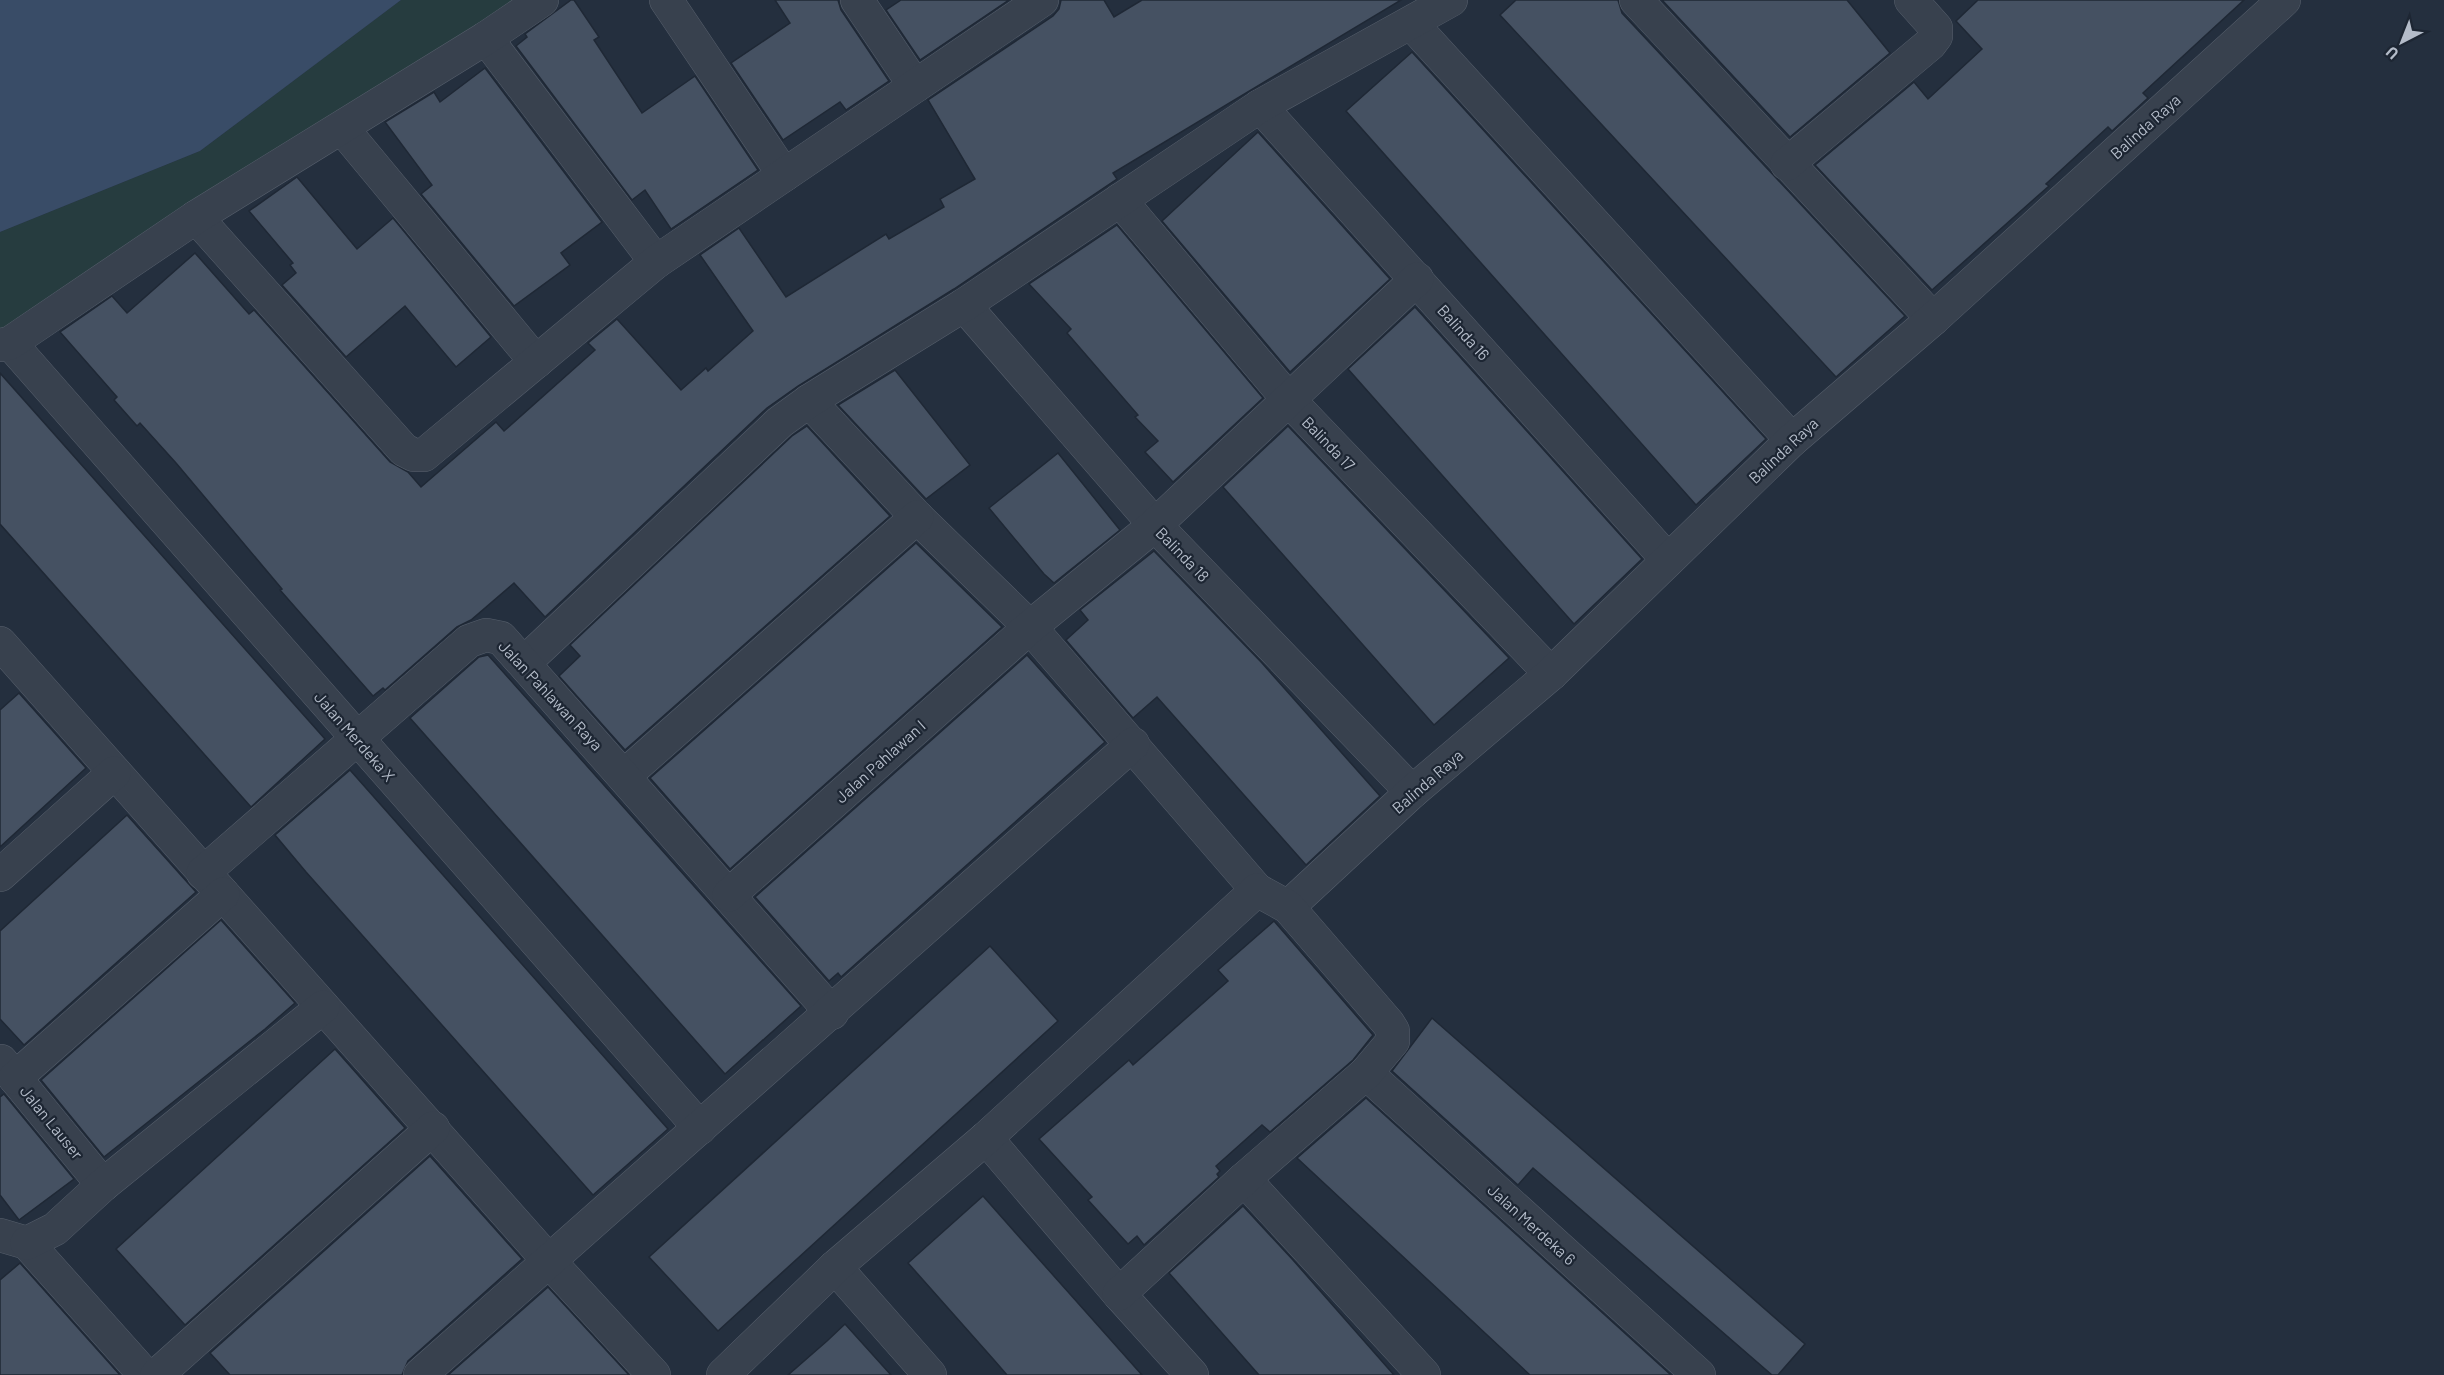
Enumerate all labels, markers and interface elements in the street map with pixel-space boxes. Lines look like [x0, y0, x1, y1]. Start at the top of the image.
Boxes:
north arrow [2372, 12, 2432, 72]
text: U [2382, 43, 2402, 64]
street label: Balinda Raya [2106, 90, 2184, 162]
street label: Balinda 16 [1434, 300, 1494, 364]
street label: Balinda 17 [1299, 412, 1360, 474]
street label: Balinda Raya [1744, 413, 1822, 487]
street label: Balinda 18 [1152, 523, 1214, 585]
street label: Jalan Pahlawan Raya [495, 636, 607, 754]
street label: Jalan Merdeka X [311, 687, 399, 785]
street label: Jalan Pahlawan I [831, 716, 929, 806]
street label: Balinda Raya [1388, 745, 1466, 817]
street label: Jalan Lauser [17, 1081, 87, 1163]
street label: Jalan Merdeka 6 [1484, 1180, 1580, 1268]

